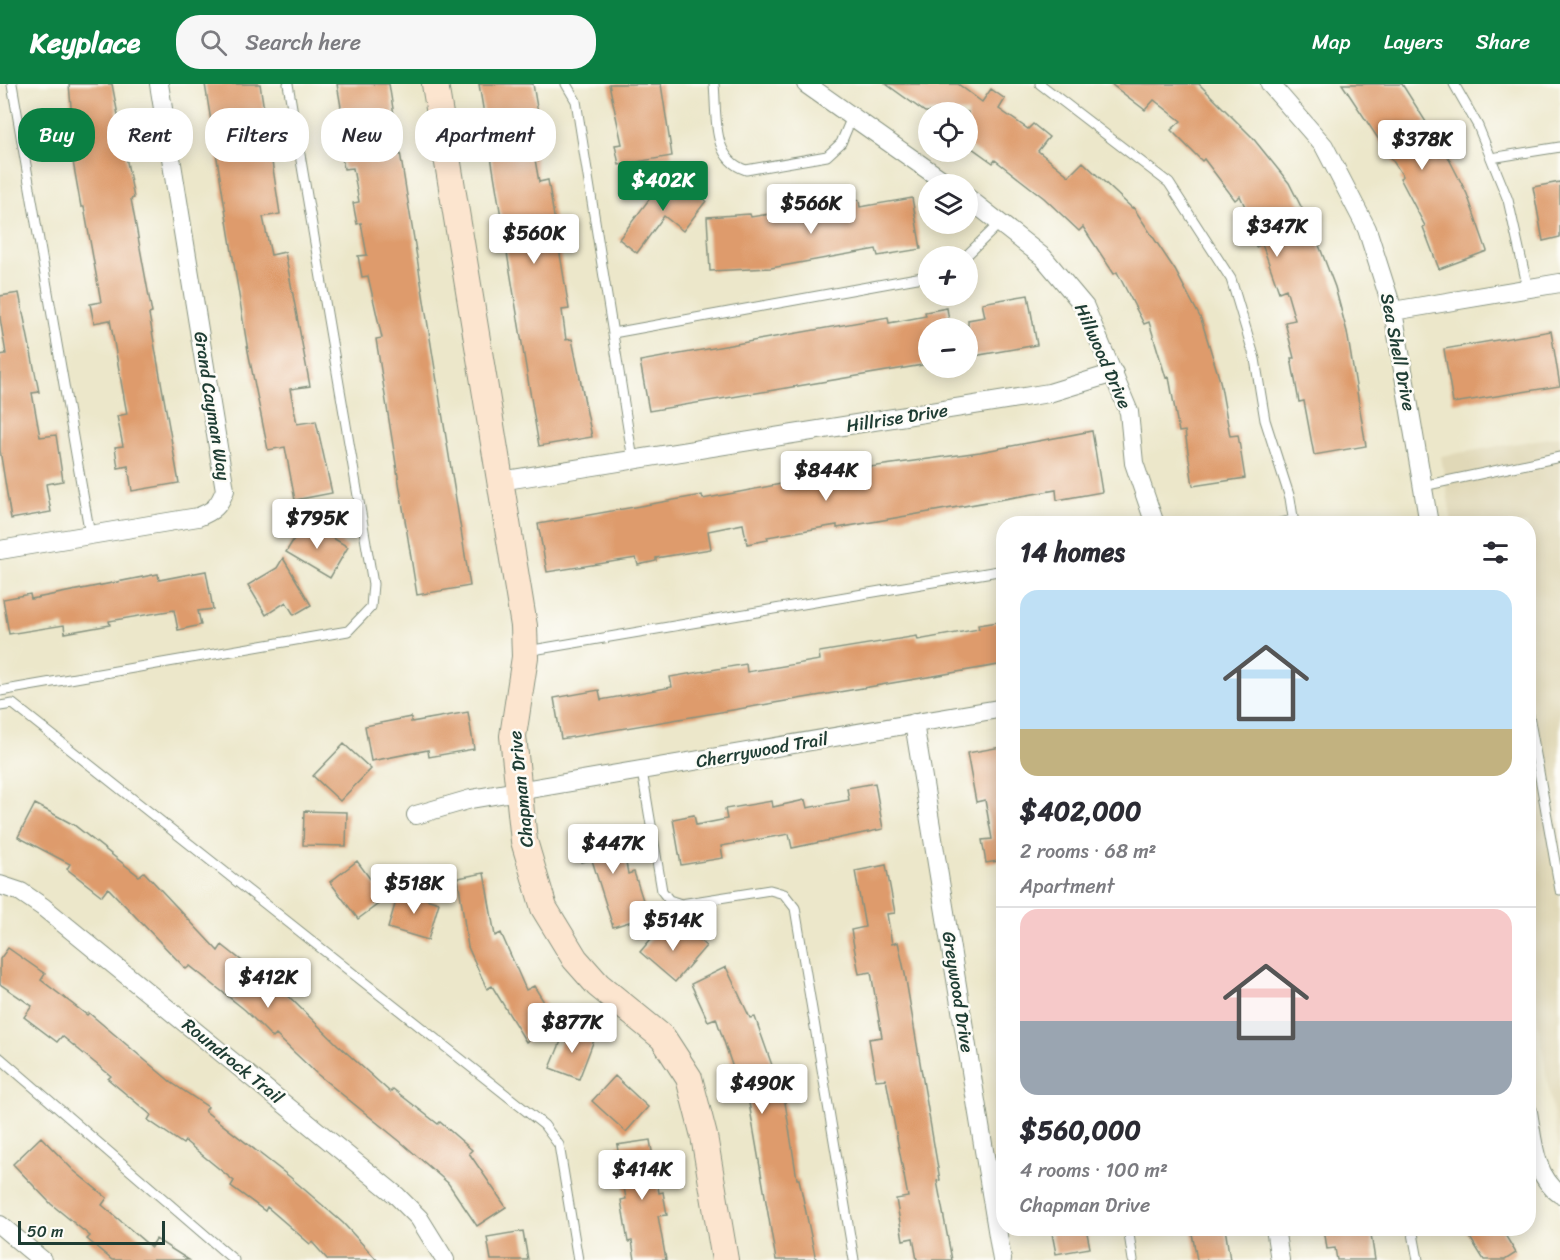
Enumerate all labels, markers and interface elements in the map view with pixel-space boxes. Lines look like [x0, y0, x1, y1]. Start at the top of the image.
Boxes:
search box [176, 15, 596, 69]
text: Keyplace [30, 18, 140, 67]
text: Search here [245, 23, 361, 62]
text: Map [1312, 23, 1351, 61]
text: Layers [1384, 23, 1443, 61]
text: Share [1476, 23, 1530, 61]
icon: search [197, 26, 230, 59]
map controls [918, 102, 978, 378]
button: locate [918, 102, 978, 162]
chip: Buy [18, 108, 95, 162]
chip: Rent [107, 108, 193, 162]
chip: Filters [205, 108, 309, 162]
chip: New [321, 108, 403, 162]
chip: Apartment [415, 108, 556, 162]
pin: $378K [1380, 120, 1464, 171]
text: $378K [1392, 122, 1452, 157]
pin: $402K [621, 161, 705, 212]
text: $402K [632, 163, 694, 198]
button: layers [918, 174, 978, 234]
pin: $566K [769, 184, 853, 235]
text: $566K [781, 186, 841, 221]
pin: $347K [1235, 207, 1319, 258]
text: $347K [1247, 209, 1307, 244]
pin: $560K [492, 214, 576, 265]
text: $560K [503, 216, 565, 251]
button: + [918, 246, 978, 306]
street label: Sea Shell Drive [1371, 290, 1425, 414]
street label: Hillwood Drive [1065, 298, 1141, 414]
button: − [918, 318, 978, 378]
street label: Grand Cayman Way [184, 329, 240, 484]
street label: Hillrise Drive [844, 394, 950, 442]
pin: $844K [784, 451, 868, 502]
text: $844K [795, 453, 857, 488]
pin: $795K [275, 499, 359, 550]
text: $795K [286, 501, 348, 536]
text: 14 homes [1020, 529, 1125, 575]
icon: filters [1479, 536, 1512, 569]
icon: home [1212, 629, 1320, 737]
street label: Cherrywood Trail [693, 722, 831, 777]
street label: Chapman Drive [499, 729, 543, 849]
text: $402,000 [1020, 788, 1141, 834]
pin: $447K [571, 824, 655, 875]
text: $447K [582, 826, 644, 861]
text: 2 rooms · 68 m² [1020, 834, 1156, 869]
pin: $518K [372, 864, 456, 915]
text: $518K [385, 866, 443, 901]
text: Apartment [1020, 869, 1114, 904]
pin: $514K [631, 901, 715, 952]
text: $514K [644, 903, 702, 938]
street label: Greywood Drive [933, 929, 983, 1055]
icon: home [1212, 948, 1320, 1056]
pin: $412K [226, 958, 310, 1009]
text: $412K [239, 960, 297, 995]
pin: $877K [530, 1003, 614, 1054]
text: $877K [542, 1005, 602, 1040]
street label: Roundrock Trail [175, 1010, 292, 1113]
pin: $490K [720, 1064, 804, 1115]
text: $490K [730, 1066, 794, 1101]
text: $560,000 [1020, 1107, 1141, 1153]
pin: $414K [600, 1150, 684, 1201]
text: $414K [612, 1152, 672, 1187]
text: 4 rooms · 100 m² [1020, 1153, 1168, 1188]
text: Chapman Drive [1020, 1188, 1150, 1223]
text: 50 m [27, 1217, 63, 1246]
scale bar [18, 1218, 165, 1246]

